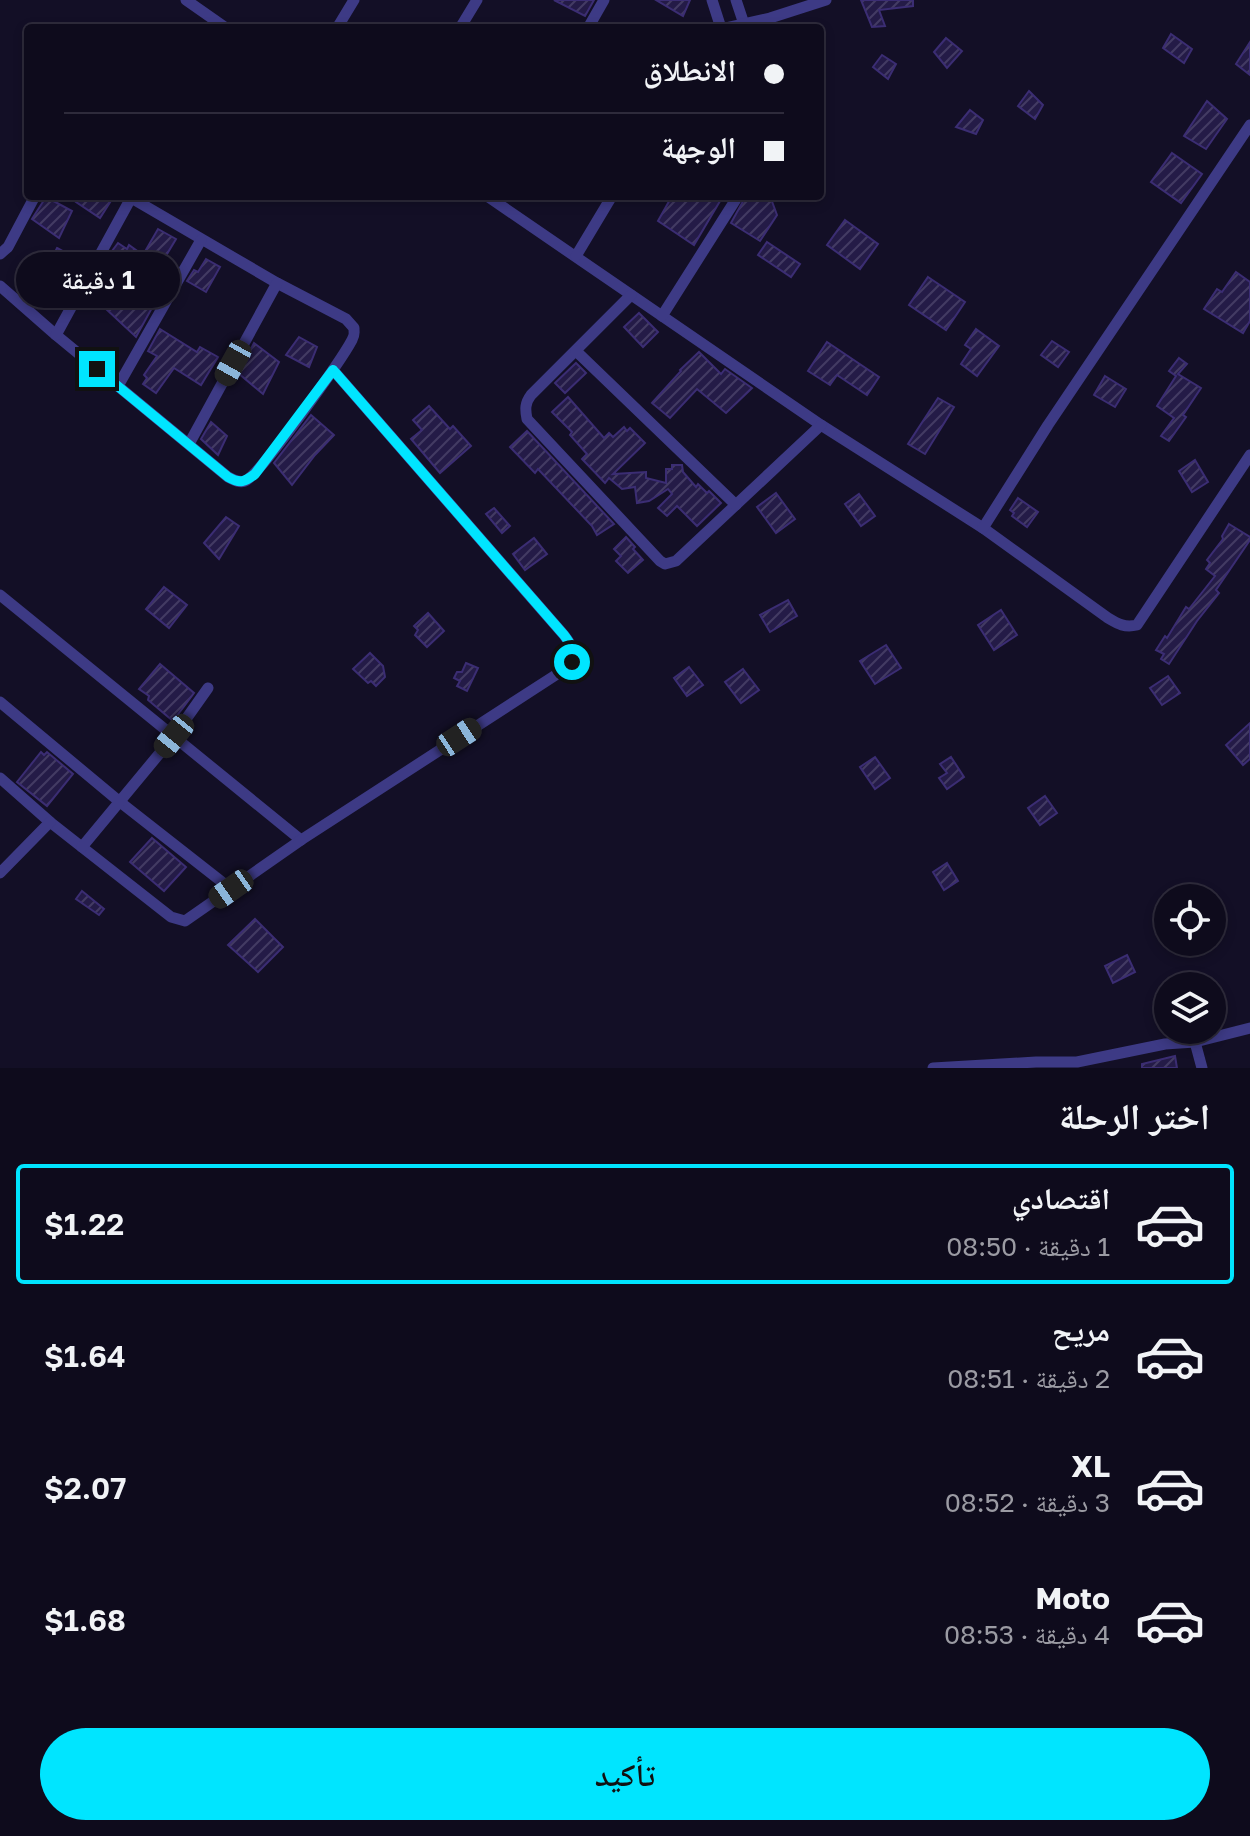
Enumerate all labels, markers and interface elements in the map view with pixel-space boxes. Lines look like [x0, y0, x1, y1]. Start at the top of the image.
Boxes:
text: الانطلاق [643, 52, 736, 88]
text: الوجهة [661, 129, 736, 165]
callout: 1 دقيقة [15, 253, 179, 309]
text: 1 دقيقة [61, 264, 135, 295]
car [211, 336, 255, 390]
route end [79, 351, 115, 387]
route start [554, 644, 590, 680]
car [150, 710, 198, 762]
car [432, 714, 486, 760]
car [204, 865, 258, 913]
map controls [1154, 884, 1226, 1044]
button: locate [1154, 884, 1226, 956]
button: layers [1154, 972, 1226, 1044]
text: اختر الرحلة [1059, 1094, 1210, 1137]
text: اقتصادي [1012, 1180, 1110, 1216]
icon: car [1134, 1188, 1206, 1260]
text: $1.22 [44, 1206, 124, 1242]
text: 1 دقيقة · 08:50 [946, 1231, 1110, 1262]
text: مريح [1052, 1312, 1110, 1348]
icon: car [1134, 1320, 1206, 1392]
text: $1.64 [44, 1338, 126, 1374]
text: 2 دقيقة · 08:51 [947, 1363, 1110, 1394]
text: XL [1071, 1448, 1110, 1484]
icon: car [1134, 1452, 1206, 1524]
text: $2.07 [44, 1470, 126, 1506]
text: 3 دقيقة · 08:52 [945, 1487, 1110, 1518]
text: Moto [1035, 1580, 1110, 1616]
icon: car [1134, 1584, 1206, 1656]
text: $1.68 [44, 1602, 126, 1638]
text: 4 دقيقة · 08:53 [944, 1619, 1110, 1650]
button: تأكيد [40, 1728, 1210, 1820]

